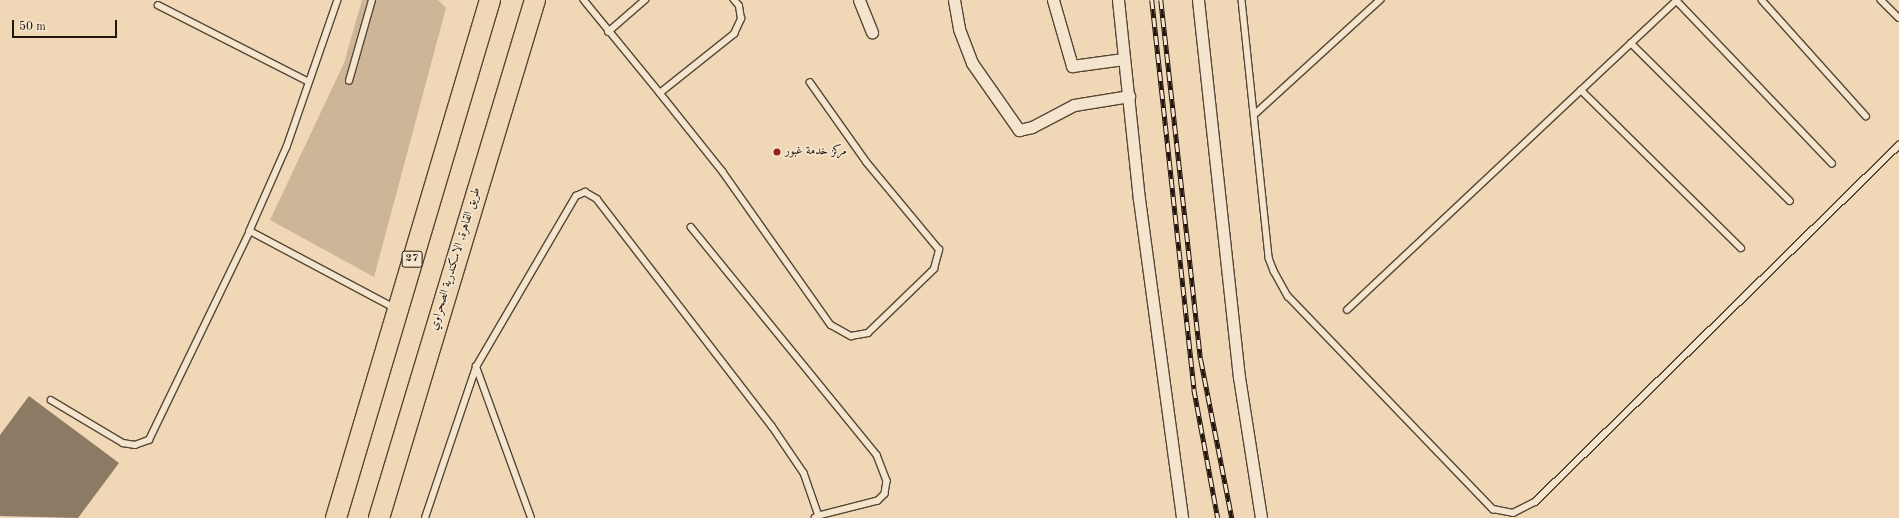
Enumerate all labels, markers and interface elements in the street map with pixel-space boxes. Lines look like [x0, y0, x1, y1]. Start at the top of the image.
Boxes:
scale bar [14, 12, 119, 38]
text: 50 m [19, 21, 46, 33]
place label: مركز خدمة غبور [785, 145, 847, 159]
marker: مركز خدمة غبور [772, 147, 782, 157]
street label: طريق القاهرة, الاسكندرية الصحراوي [427, 186, 485, 332]
road number: 27 [401, 250, 423, 268]

